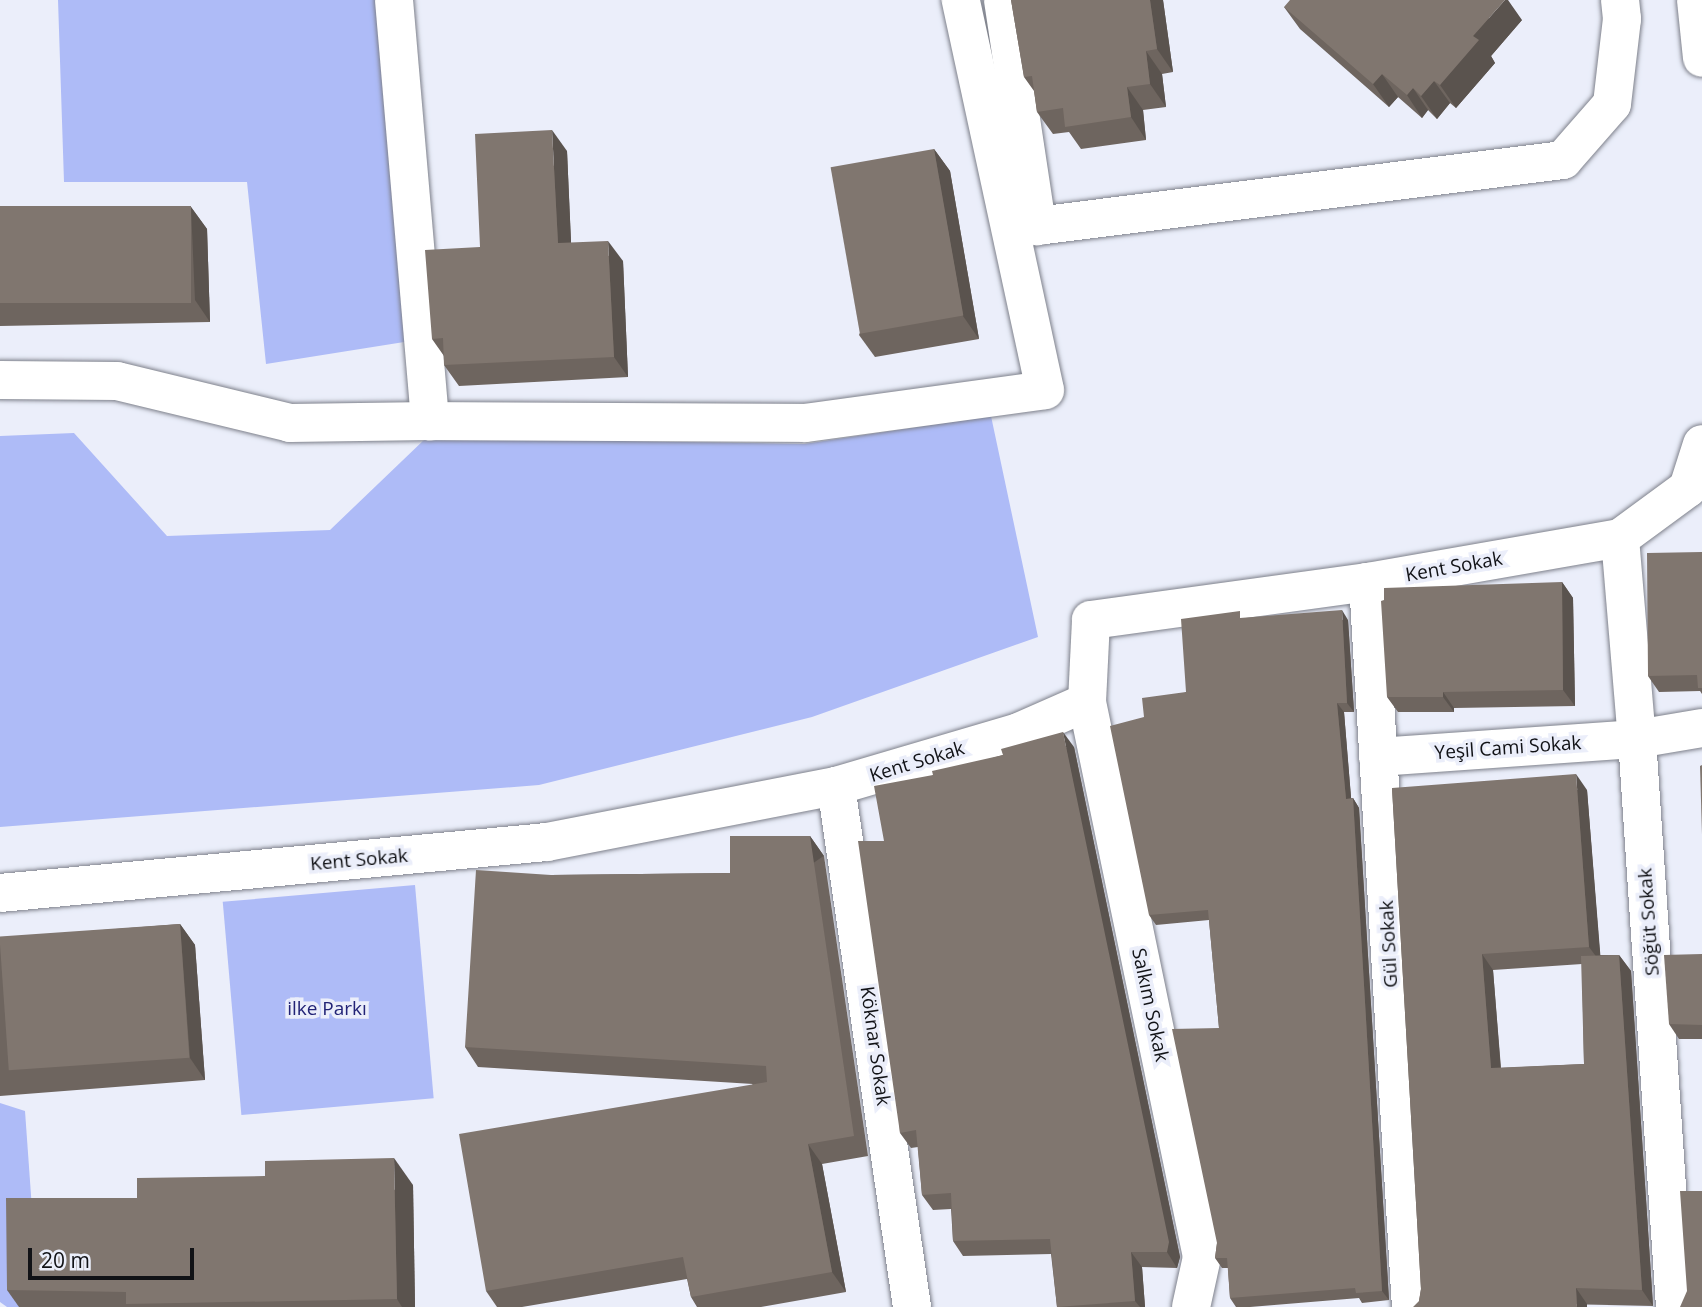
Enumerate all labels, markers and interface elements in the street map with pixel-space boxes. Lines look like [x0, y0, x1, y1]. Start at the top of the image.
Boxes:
street label: Kent Sokak [1404, 547, 1504, 587]
street label: Yeşil Cami Sokak [1434, 731, 1582, 765]
street label: Kent Sokak [867, 737, 967, 787]
street label: Kent Sokak [309, 844, 409, 876]
street label: Söğüt Sokak [1634, 867, 1664, 977]
street label: Gül Sokak [1375, 900, 1403, 988]
street label: Salkım Sokak [1127, 946, 1173, 1064]
street label: Köknar Sokak [855, 985, 895, 1107]
park label: ilke Parkı [287, 998, 367, 1020]
scale bar [32, 1234, 198, 1278]
text: 20 m [41, 1246, 90, 1274]

